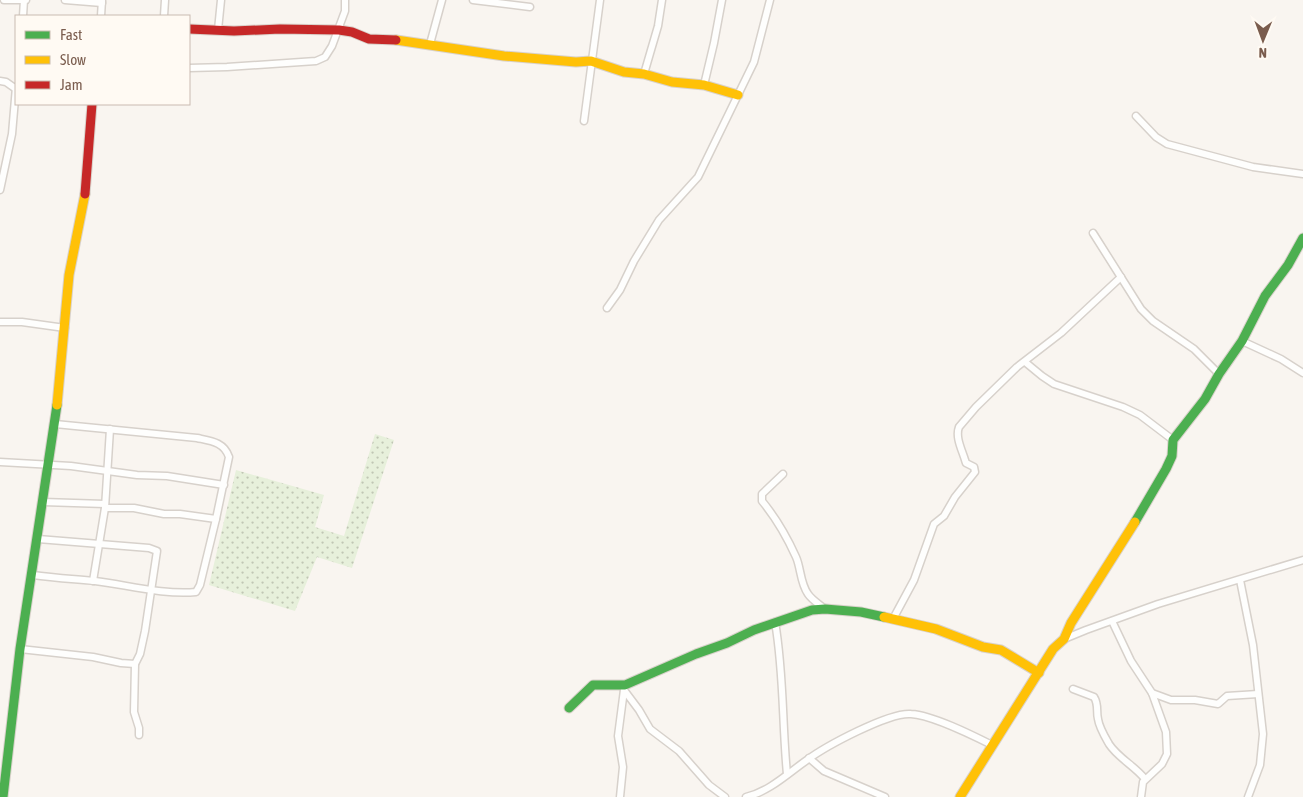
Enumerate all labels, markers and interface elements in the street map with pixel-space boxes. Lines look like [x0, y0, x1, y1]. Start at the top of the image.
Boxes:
legend [15, 15, 190, 105]
north arrow [1238, 15, 1288, 65]
text: Fast [60, 26, 82, 43]
text: N [1259, 45, 1267, 61]
text: Slow [60, 51, 86, 68]
text: Jam [60, 76, 83, 93]

